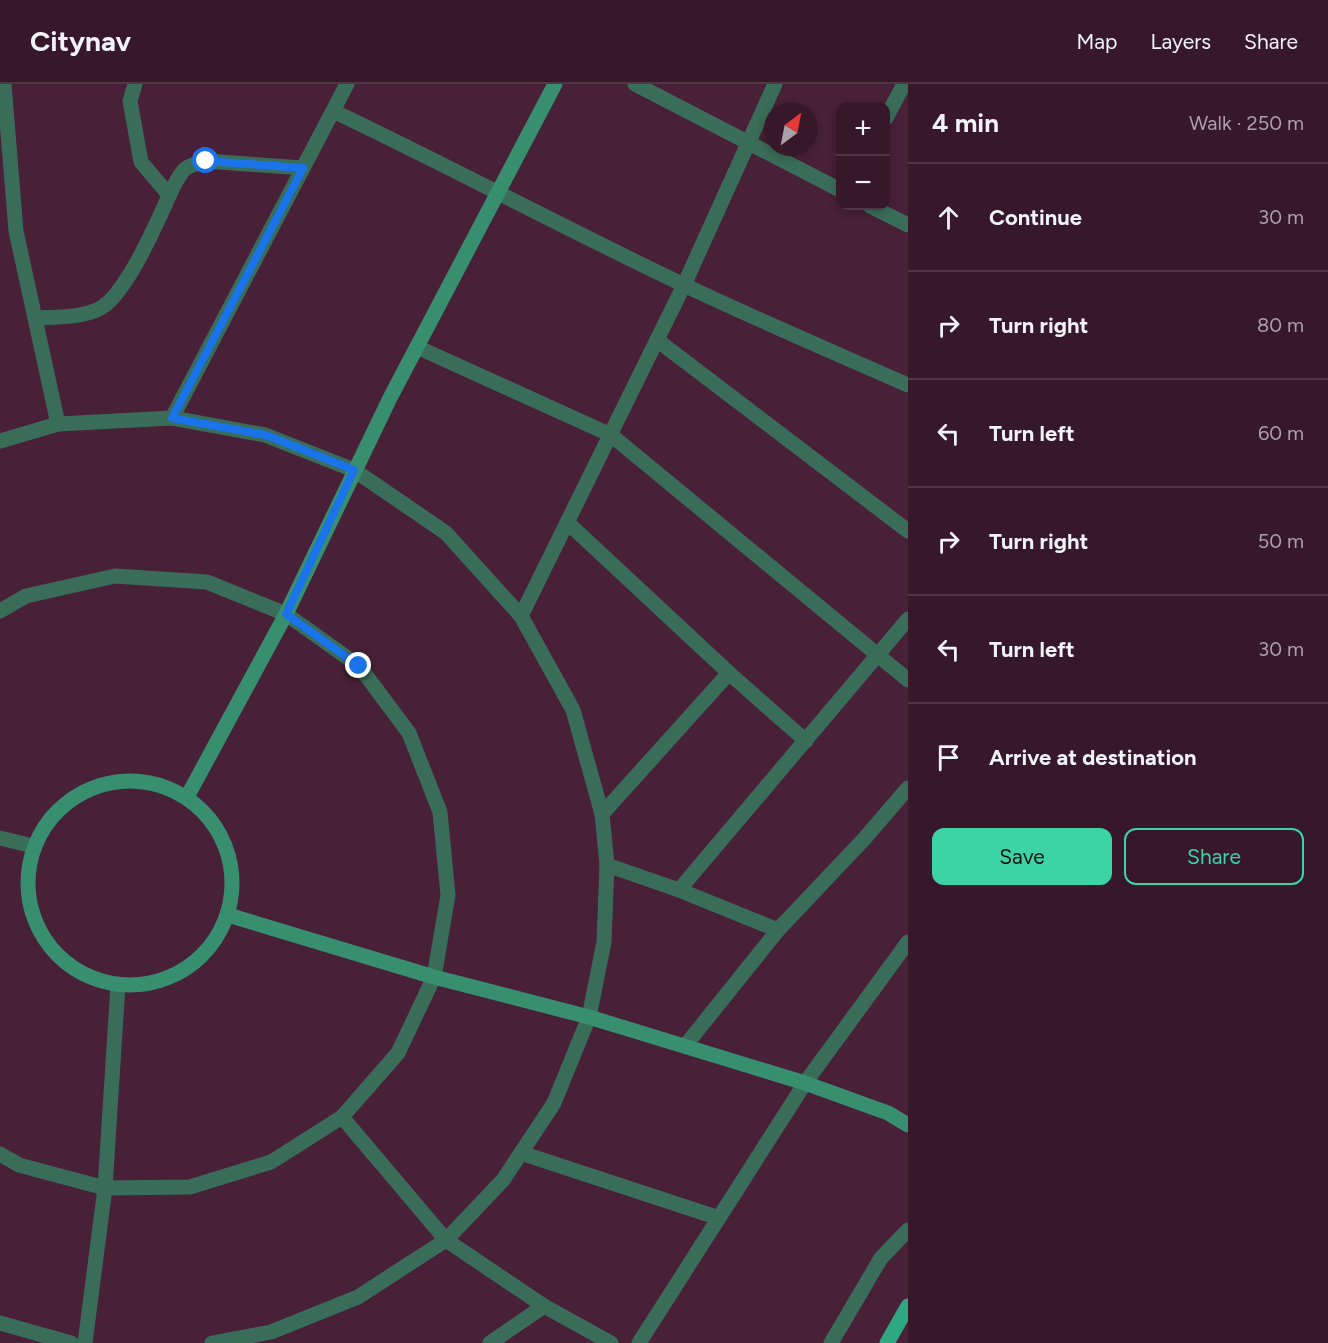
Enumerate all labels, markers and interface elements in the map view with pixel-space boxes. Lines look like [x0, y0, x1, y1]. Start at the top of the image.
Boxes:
text: Citynav [30, 24, 131, 58]
text: Map [1077, 29, 1117, 54]
text: Layers [1150, 29, 1211, 54]
text: Share [1244, 29, 1298, 54]
north arrow [764, 102, 818, 156]
map controls [836, 102, 890, 210]
button: + [836, 102, 890, 156]
text: 4 min [932, 107, 999, 139]
text: Walk · 250 m [1189, 111, 1304, 135]
route start [192, 147, 218, 173]
button: − [836, 156, 890, 210]
icon: ahead [932, 201, 965, 234]
text: Continue [989, 204, 1082, 231]
text: 30 m [1258, 205, 1304, 229]
icon: right [932, 309, 965, 342]
text: Turn right [989, 312, 1088, 339]
text: 80 m [1257, 313, 1304, 337]
icon: left [932, 417, 965, 450]
text: Turn left [989, 420, 1075, 447]
text: 60 m [1258, 421, 1304, 445]
icon: right [932, 525, 965, 558]
text: Turn right [989, 528, 1088, 555]
text: 50 m [1258, 529, 1304, 553]
icon: left [932, 633, 965, 666]
text: Turn left [989, 636, 1075, 663]
text: 30 m [1258, 637, 1304, 661]
route end [345, 652, 371, 678]
icon: arrive [932, 741, 965, 774]
text: Arrive at destination [989, 744, 1197, 771]
button: Save [932, 828, 1112, 885]
button: Share [1124, 828, 1304, 885]

